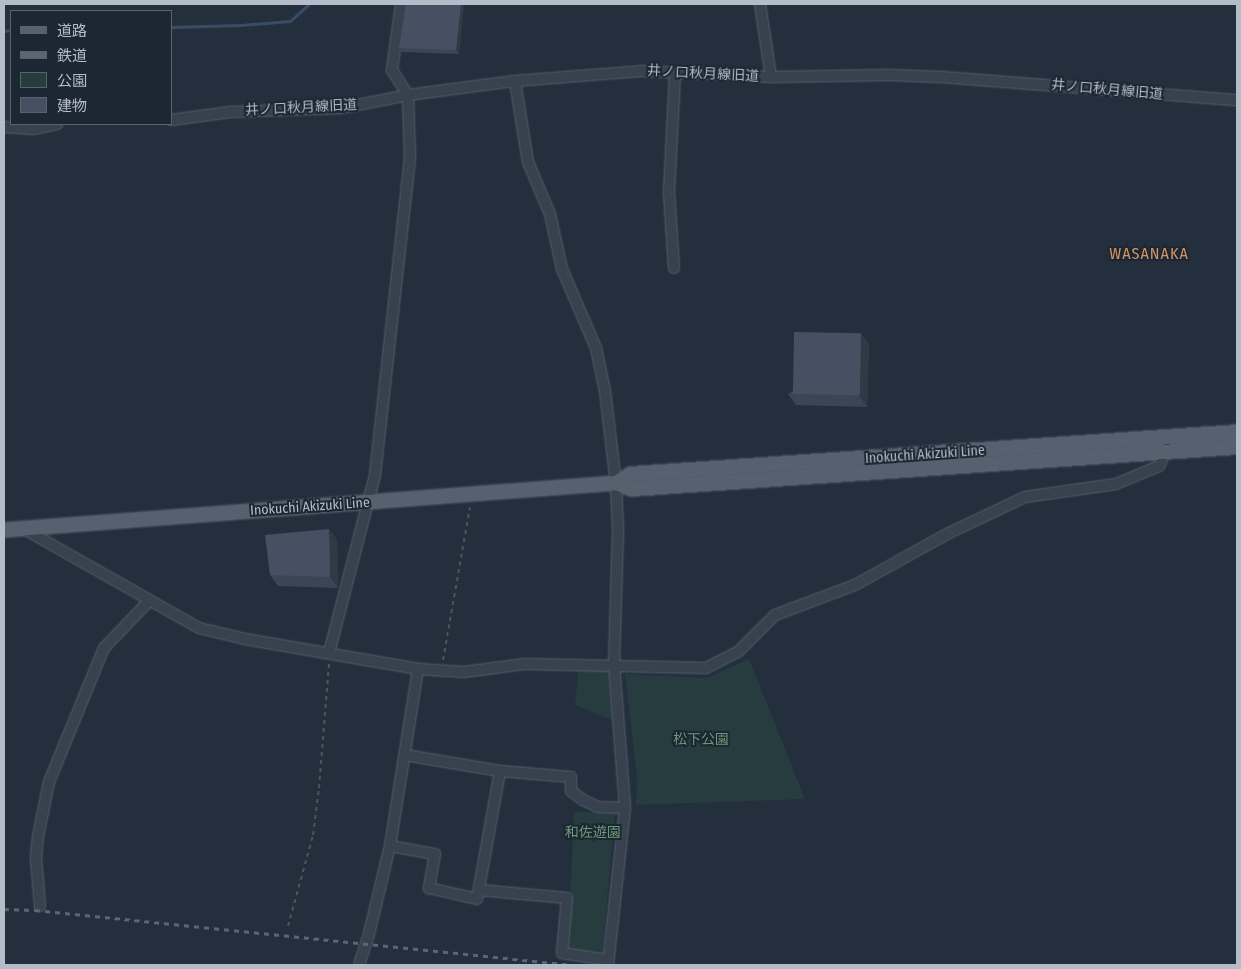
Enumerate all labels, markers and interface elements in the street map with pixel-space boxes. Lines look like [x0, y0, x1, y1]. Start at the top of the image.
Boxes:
legend [10, 10, 172, 125]
text: 道路 [57, 22, 87, 40]
text: 鉄道 [57, 47, 87, 65]
street label: 井ノ口秋月線旧道 [647, 63, 759, 85]
text: 公園 [57, 72, 87, 90]
street label: 井ノ口秋月線旧道 [1050, 77, 1164, 103]
text: 建物 [57, 97, 87, 115]
street label: 井ノ口秋月線旧道 [245, 97, 357, 119]
district label: WASANAKA [1108, 244, 1190, 264]
street label: Inokuchi Akizuki Line [865, 442, 985, 468]
street label: Inokuchi Akizuki Line [250, 494, 370, 520]
park label: 松下公園 [673, 732, 729, 748]
park label: 和佐遊園 [565, 825, 621, 841]

